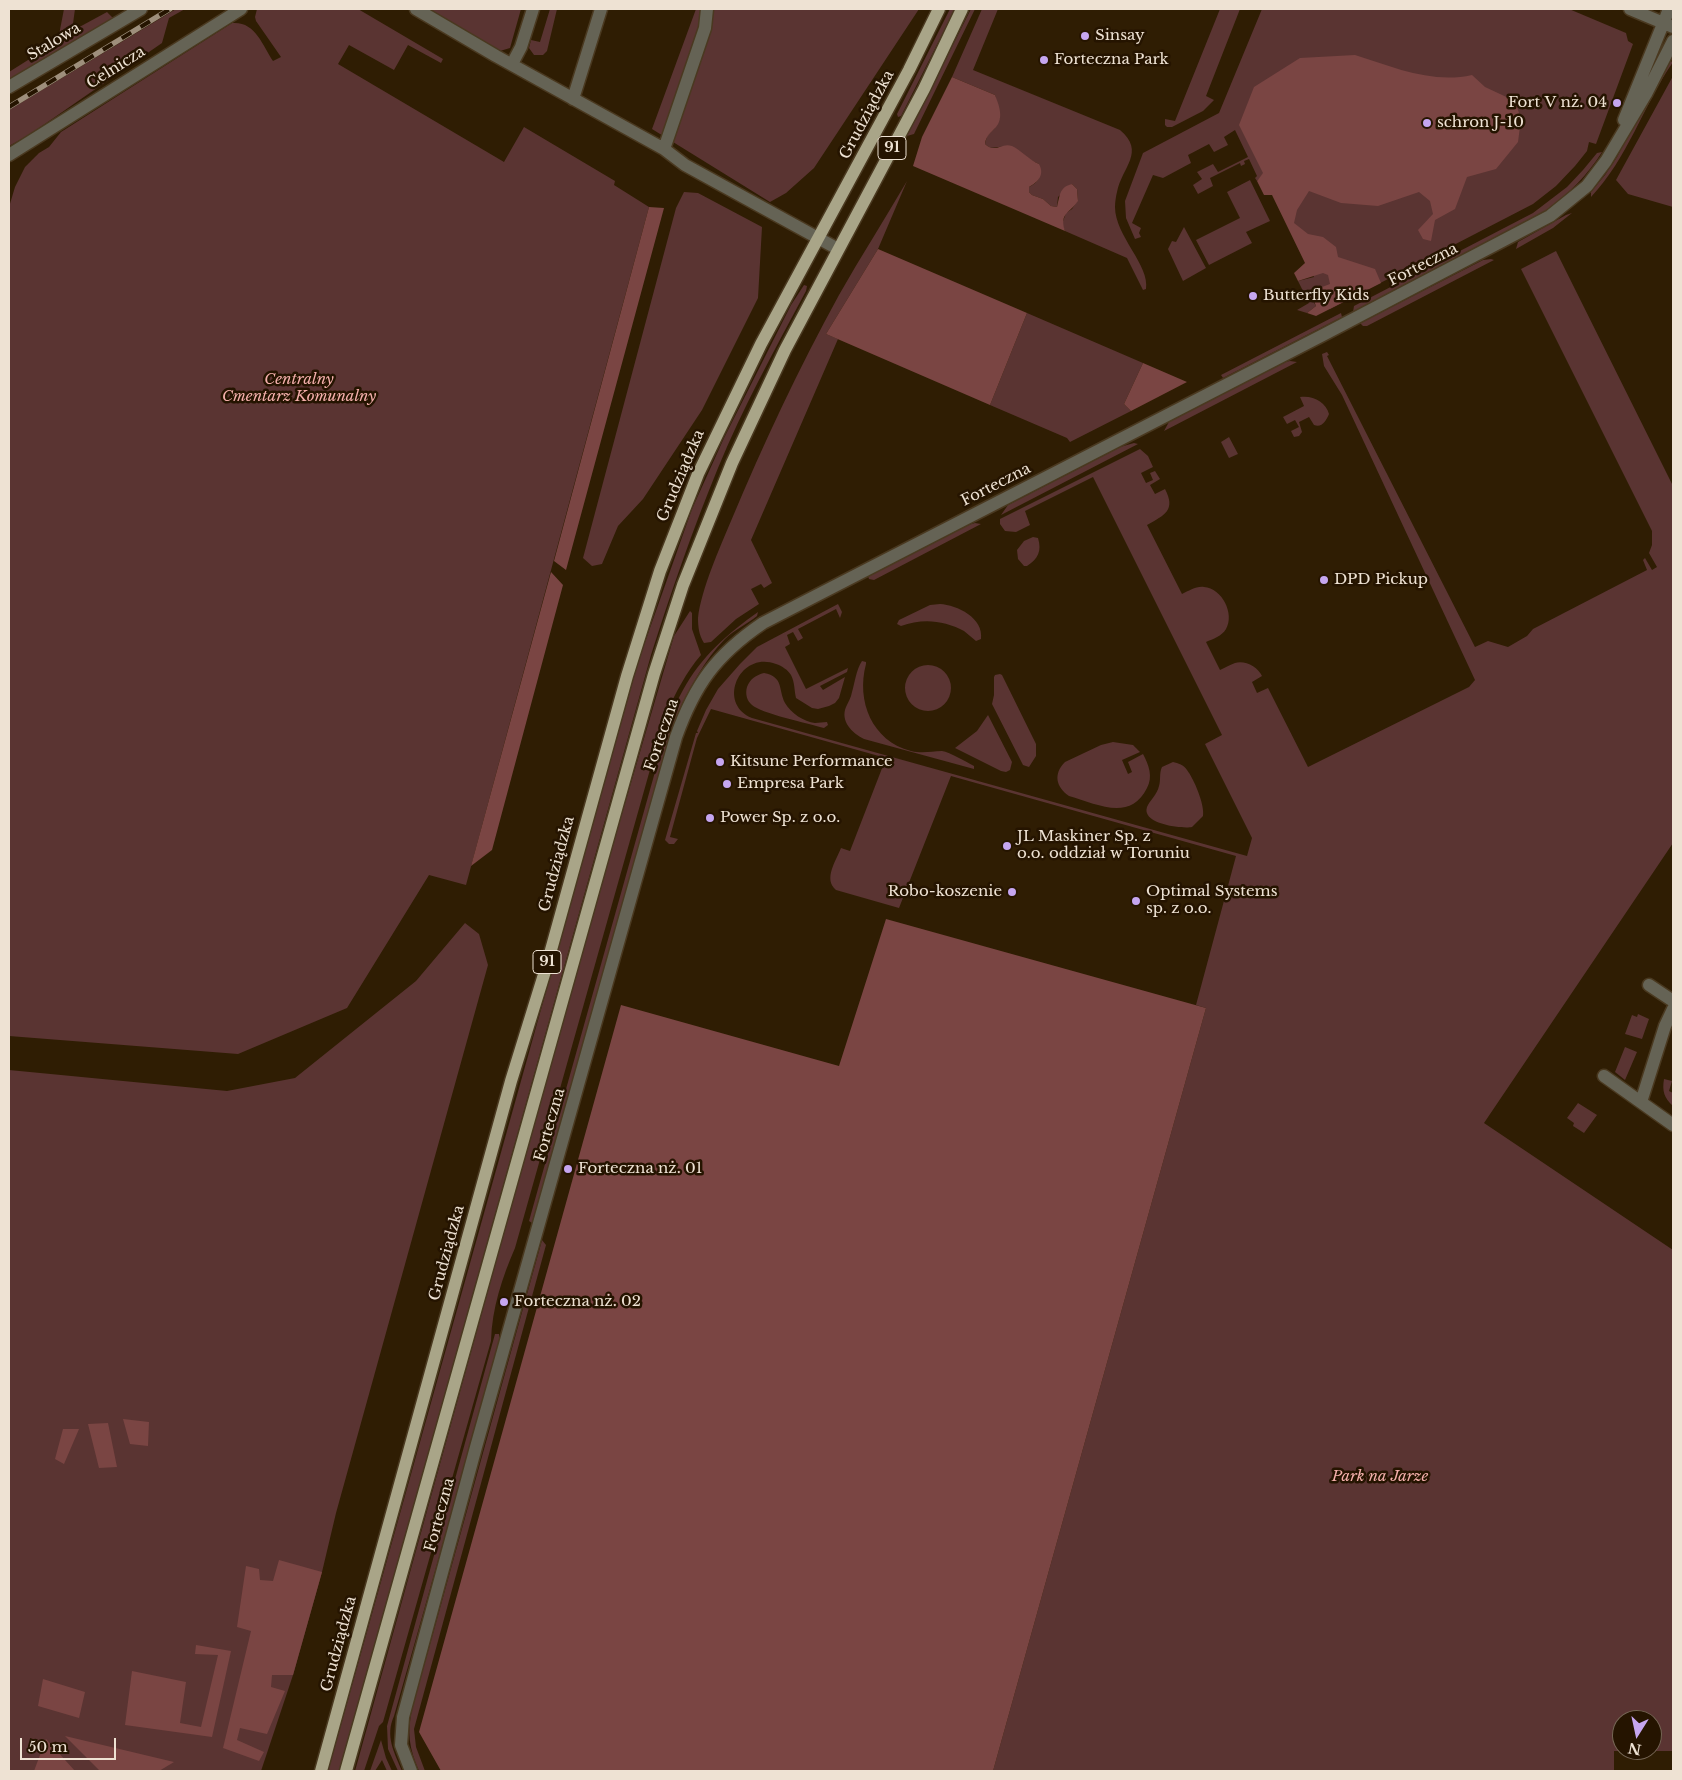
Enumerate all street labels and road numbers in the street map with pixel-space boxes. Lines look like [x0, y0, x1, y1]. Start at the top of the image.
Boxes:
street label: Stalowa [24, 19, 84, 65]
street label: Celnicza [83, 43, 149, 93]
street label: Grudziądzka [836, 67, 898, 163]
road number: 91 [878, 136, 906, 160]
street label: Forteczna [1385, 240, 1461, 290]
street label: Grudziądzka [654, 427, 708, 525]
street label: Forteczna [958, 460, 1034, 510]
street label: Forteczna [641, 696, 683, 774]
street label: Grudziądzka [536, 814, 578, 914]
road number: 91 [533, 950, 561, 974]
street label: Forteczna [531, 1086, 569, 1164]
street label: Grudziądzka [426, 1203, 468, 1303]
street label: Forteczna [422, 1476, 458, 1554]
street label: Grudziądzka [318, 1594, 360, 1694]

